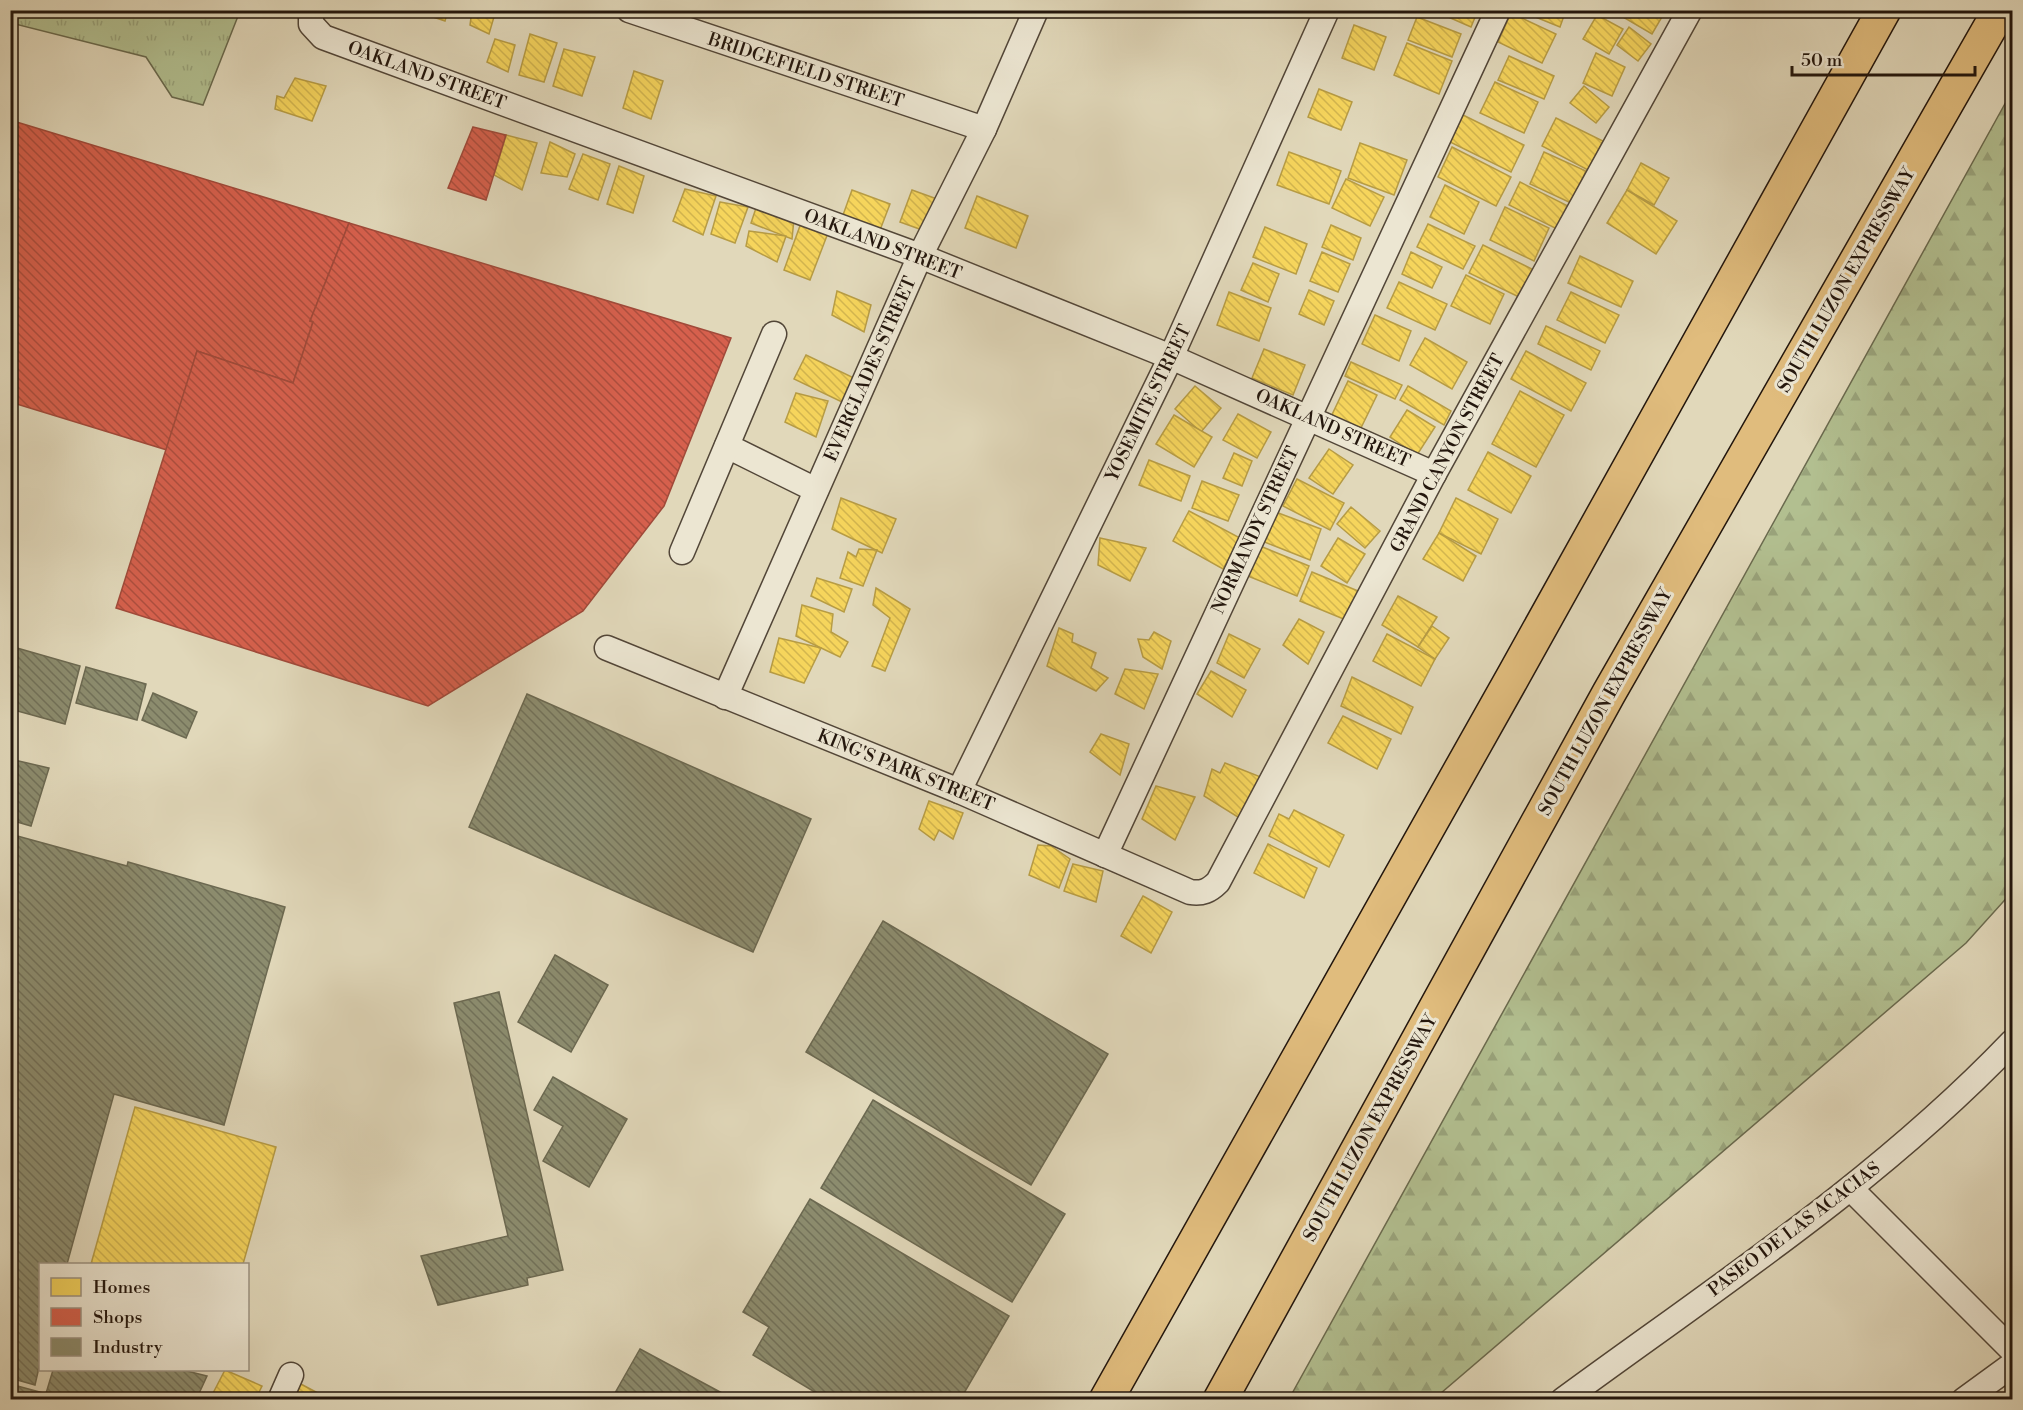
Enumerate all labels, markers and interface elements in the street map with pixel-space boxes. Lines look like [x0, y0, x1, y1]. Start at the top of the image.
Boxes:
street label: BRIDGEFIELD STREET [704, 28, 907, 113]
street label: OAKLAND STREET [344, 36, 510, 115]
scale bar [1792, 39, 1975, 77]
text: 50 m [1801, 49, 1843, 72]
street label: SOUTH LUZON EXPRESSWAY [1773, 163, 1921, 397]
street label: OAKLAND STREET [801, 204, 965, 285]
street label: EVERGLADES STREET [819, 273, 922, 465]
street label: YOSEMITE STREET [1100, 321, 1197, 486]
street label: GRAND CANYON STREET [1385, 350, 1510, 557]
street label: OAKLAND STREET [1252, 384, 1414, 473]
street label: NORMANDY STREET [1207, 442, 1305, 618]
street label: SOUTH LUZON EXPRESSWAY [1533, 584, 1678, 820]
street label: KING'S PARK STREET [814, 724, 998, 817]
street label: SOUTH LUZON EXPRESSWAY [1298, 1010, 1443, 1246]
street label: PASEO DE LAS ACACIAS [1703, 1157, 1885, 1302]
legend [39, 1263, 249, 1371]
text: Homes [93, 1276, 150, 1299]
text: Shops [93, 1306, 143, 1329]
text: Industry [93, 1336, 163, 1359]

